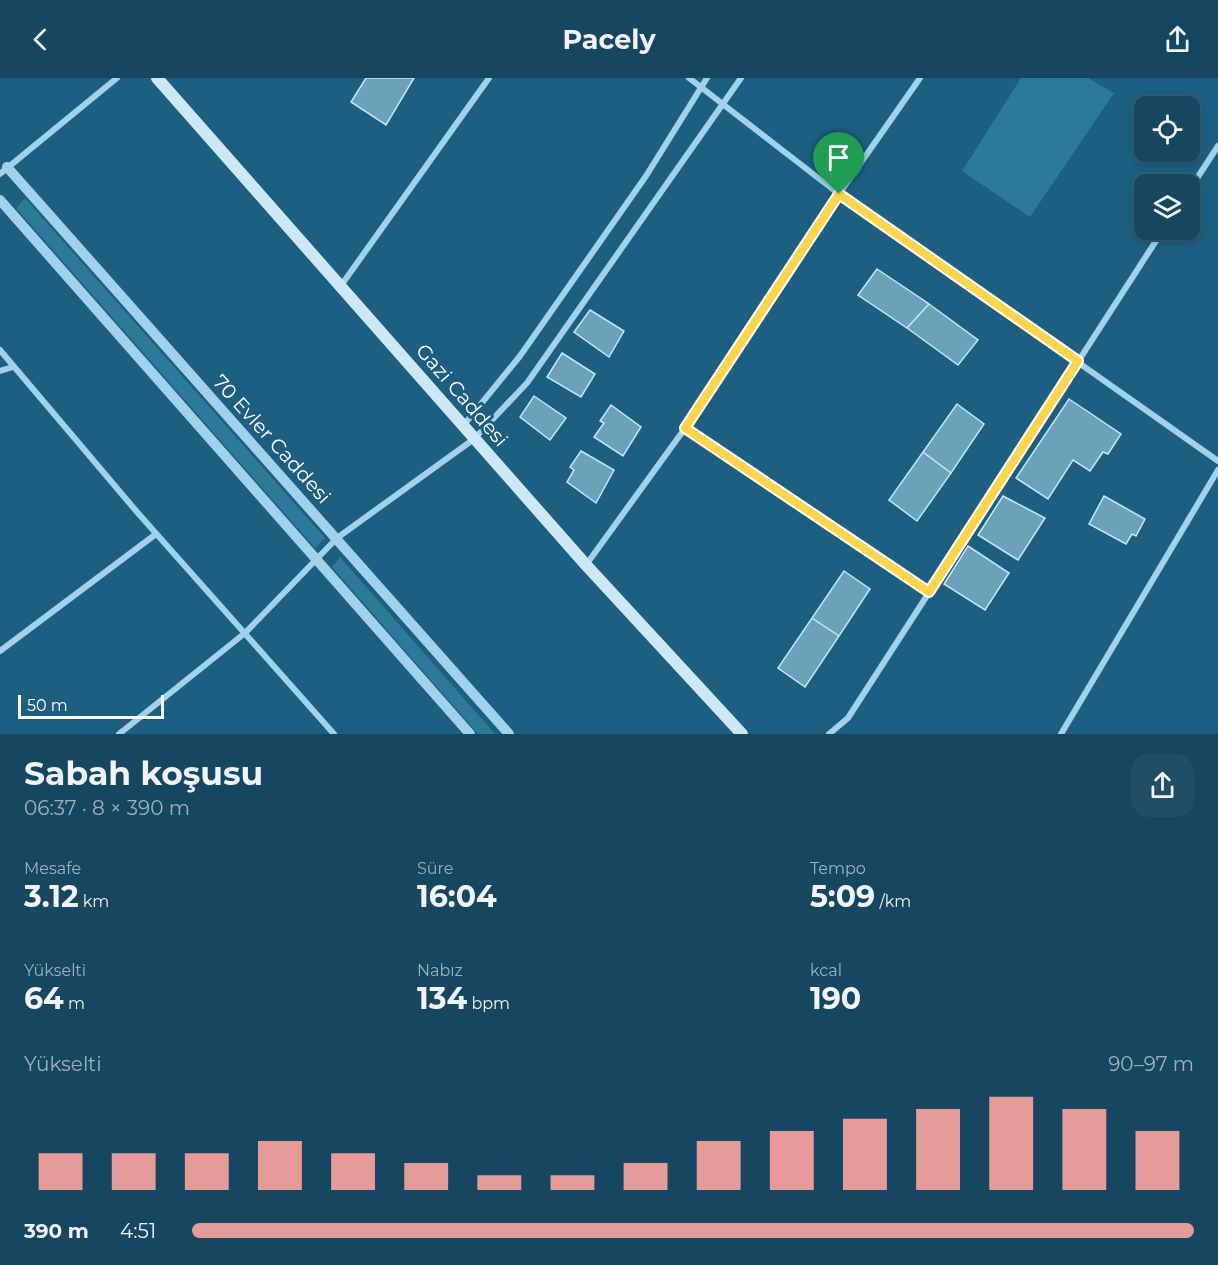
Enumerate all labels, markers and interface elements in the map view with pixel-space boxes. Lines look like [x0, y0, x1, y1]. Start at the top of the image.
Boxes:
icon: back [24, 23, 57, 56]
text: Pacely [562, 23, 656, 56]
icon: share [1161, 23, 1194, 56]
map controls [1134, 96, 1200, 240]
button: locate [1134, 96, 1200, 162]
pin [813, 132, 864, 194]
icon: arrive [822, 141, 855, 174]
button: layers [1134, 174, 1200, 240]
street label: Gazi Caddesi [411, 339, 513, 451]
street label: 70 Evler Caddesi [208, 370, 336, 508]
scale bar [18, 692, 164, 720]
text: 50 m [27, 696, 68, 715]
text: Sabah koşusu [24, 753, 263, 793]
button: share [1131, 754, 1194, 817]
text: 06:37 · 8 × 390 m [24, 796, 190, 820]
text: Mesafe [24, 859, 81, 878]
text: Süre [417, 859, 453, 878]
text: Tempo [810, 859, 866, 878]
text: 3.12 [24, 878, 79, 915]
text: 16:04 [417, 878, 497, 915]
text: 5:09 [810, 878, 875, 915]
text: km [79, 892, 109, 911]
text: /km [875, 892, 911, 911]
text: Yükselti [24, 961, 86, 980]
text: Nabız [417, 961, 463, 980]
text: kcal [810, 961, 842, 980]
text: 64 [24, 980, 64, 1017]
text: 134 [417, 980, 467, 1017]
text: 190 [810, 980, 861, 1017]
text: m [64, 994, 85, 1013]
text: bpm [467, 994, 510, 1013]
text: Yükselti [24, 1052, 102, 1076]
text: 90–97 m [1108, 1052, 1194, 1076]
text: 390 m [24, 1219, 89, 1243]
text: 4:51 [120, 1219, 156, 1243]

